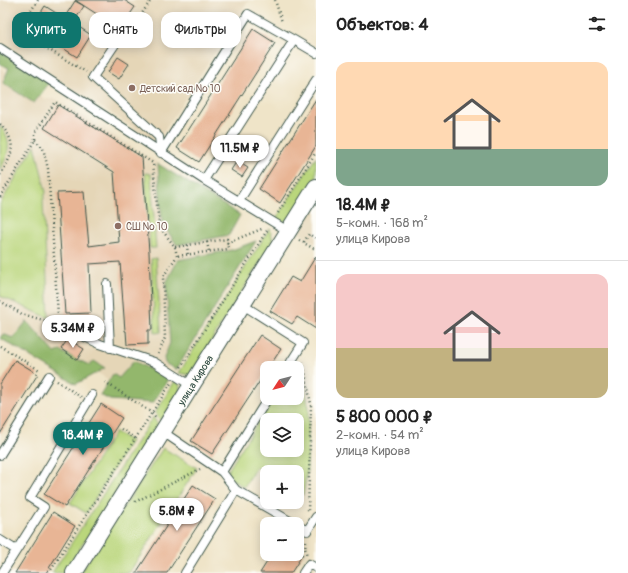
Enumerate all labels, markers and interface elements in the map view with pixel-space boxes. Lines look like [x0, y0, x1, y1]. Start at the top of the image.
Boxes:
chip: Купить [12, 12, 81, 48]
chip: Снять [89, 12, 153, 48]
chip: Фильтры [161, 12, 241, 48]
icon: filters [586, 13, 608, 35]
text: Объектов: 4 [336, 14, 428, 35]
marker: Детский сад № 10 [127, 83, 137, 93]
place label: Детский сад № 10 [139, 83, 221, 95]
icon: home [436, 88, 508, 160]
pin: 11.5M ₽ [203, 135, 277, 169]
text: 11.5M ₽ [220, 140, 260, 156]
text: 18.4M ₽ [336, 194, 391, 215]
text: 5-комн. · 168 m² [336, 215, 428, 231]
marker: СШ № 10 [113, 221, 123, 231]
place label: СШ № 10 [126, 221, 168, 233]
text: улица Кирова [336, 231, 410, 247]
icon: home [436, 300, 508, 372]
pin: 5.34M ₽ [36, 315, 110, 349]
text: 5.34M ₽ [51, 320, 95, 336]
street label: улица Кирова [175, 353, 216, 409]
north arrow [260, 361, 304, 405]
map controls [260, 361, 304, 561]
text: 5 800 000 ₽ [336, 406, 433, 427]
button: layers [260, 413, 304, 457]
pin: 18.4M ₽ [46, 422, 120, 456]
text: 18.4M ₽ [62, 427, 104, 443]
text: 2-комн. · 54 m² [336, 427, 424, 443]
text: улица Кирова [336, 443, 410, 459]
button: + [260, 465, 304, 509]
pin: 5.8M ₽ [144, 498, 210, 532]
text: 5.8M ₽ [159, 503, 195, 519]
button: − [260, 517, 304, 561]

